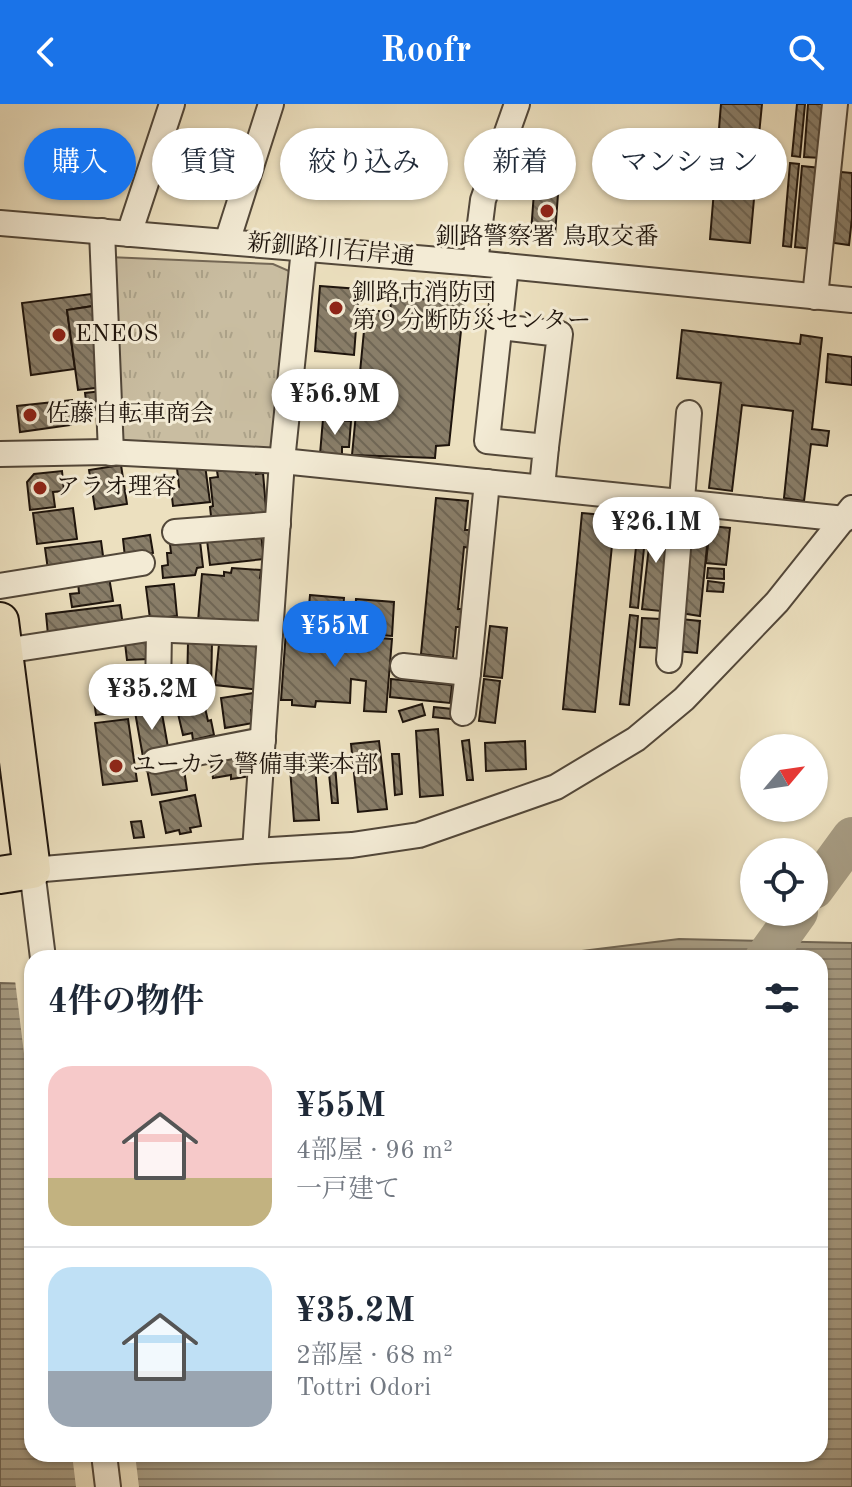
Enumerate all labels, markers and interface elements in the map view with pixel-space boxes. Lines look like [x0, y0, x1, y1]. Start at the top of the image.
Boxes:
icon: back [24, 30, 68, 74]
icon: search [784, 30, 828, 74]
text: Roofr [381, 34, 471, 70]
chip: 購入 [24, 128, 136, 200]
chip: 賃貸 [152, 128, 264, 200]
chip: 絞り込み [280, 128, 448, 200]
chip: 新着 [464, 128, 576, 200]
chip: マンション [592, 128, 787, 200]
marker: 釧路警察署 鳥取交番 [538, 202, 556, 220]
place label: 釧路警察署 鳥取交番 [436, 223, 658, 250]
street label: 新釧路川右岸通 [246, 229, 416, 270]
place label: 釧路市消防団 第９分断防災センター [352, 279, 591, 334]
marker: 釧路市消防団 第９分断防災センター [327, 299, 345, 317]
place label: ENEOS [75, 323, 158, 347]
marker: ENEOS [50, 326, 68, 344]
pin: ¥56.9M [270, 369, 400, 437]
text: ¥56.9M [290, 382, 380, 408]
place label: 佐藤自転車商会 [46, 400, 214, 427]
marker: 佐藤自転車商会 [21, 406, 39, 424]
place label: アラオ理容 [56, 473, 176, 500]
marker: アラオ理容 [31, 479, 49, 497]
pin: ¥26.1M [591, 497, 721, 565]
text: ¥26.1M [611, 510, 701, 536]
pin: ¥55M [288, 601, 382, 669]
text: ¥55M [301, 614, 369, 640]
pin: ¥35.2M [87, 664, 217, 732]
text: ¥35.2M [107, 677, 197, 703]
north arrow [740, 734, 828, 822]
map controls [740, 734, 828, 926]
place label: ユーカラ 警備事業本部 [132, 751, 378, 778]
marker: ユーカラ 警備事業本部 [107, 757, 125, 775]
button: locate [740, 838, 828, 926]
icon: filters [760, 976, 804, 1020]
text: 4件の物件 [48, 986, 204, 1020]
text: ¥55M [296, 1090, 385, 1124]
icon: home [112, 1098, 208, 1194]
text: 4部屋 · 96 m² [296, 1138, 453, 1164]
text: 一戸建て [296, 1177, 400, 1203]
text: ¥35.2M [296, 1295, 415, 1329]
icon: home [112, 1299, 208, 1395]
text: 2部屋 · 68 m² [296, 1343, 453, 1369]
text: Tottri Odori [296, 1375, 431, 1401]

